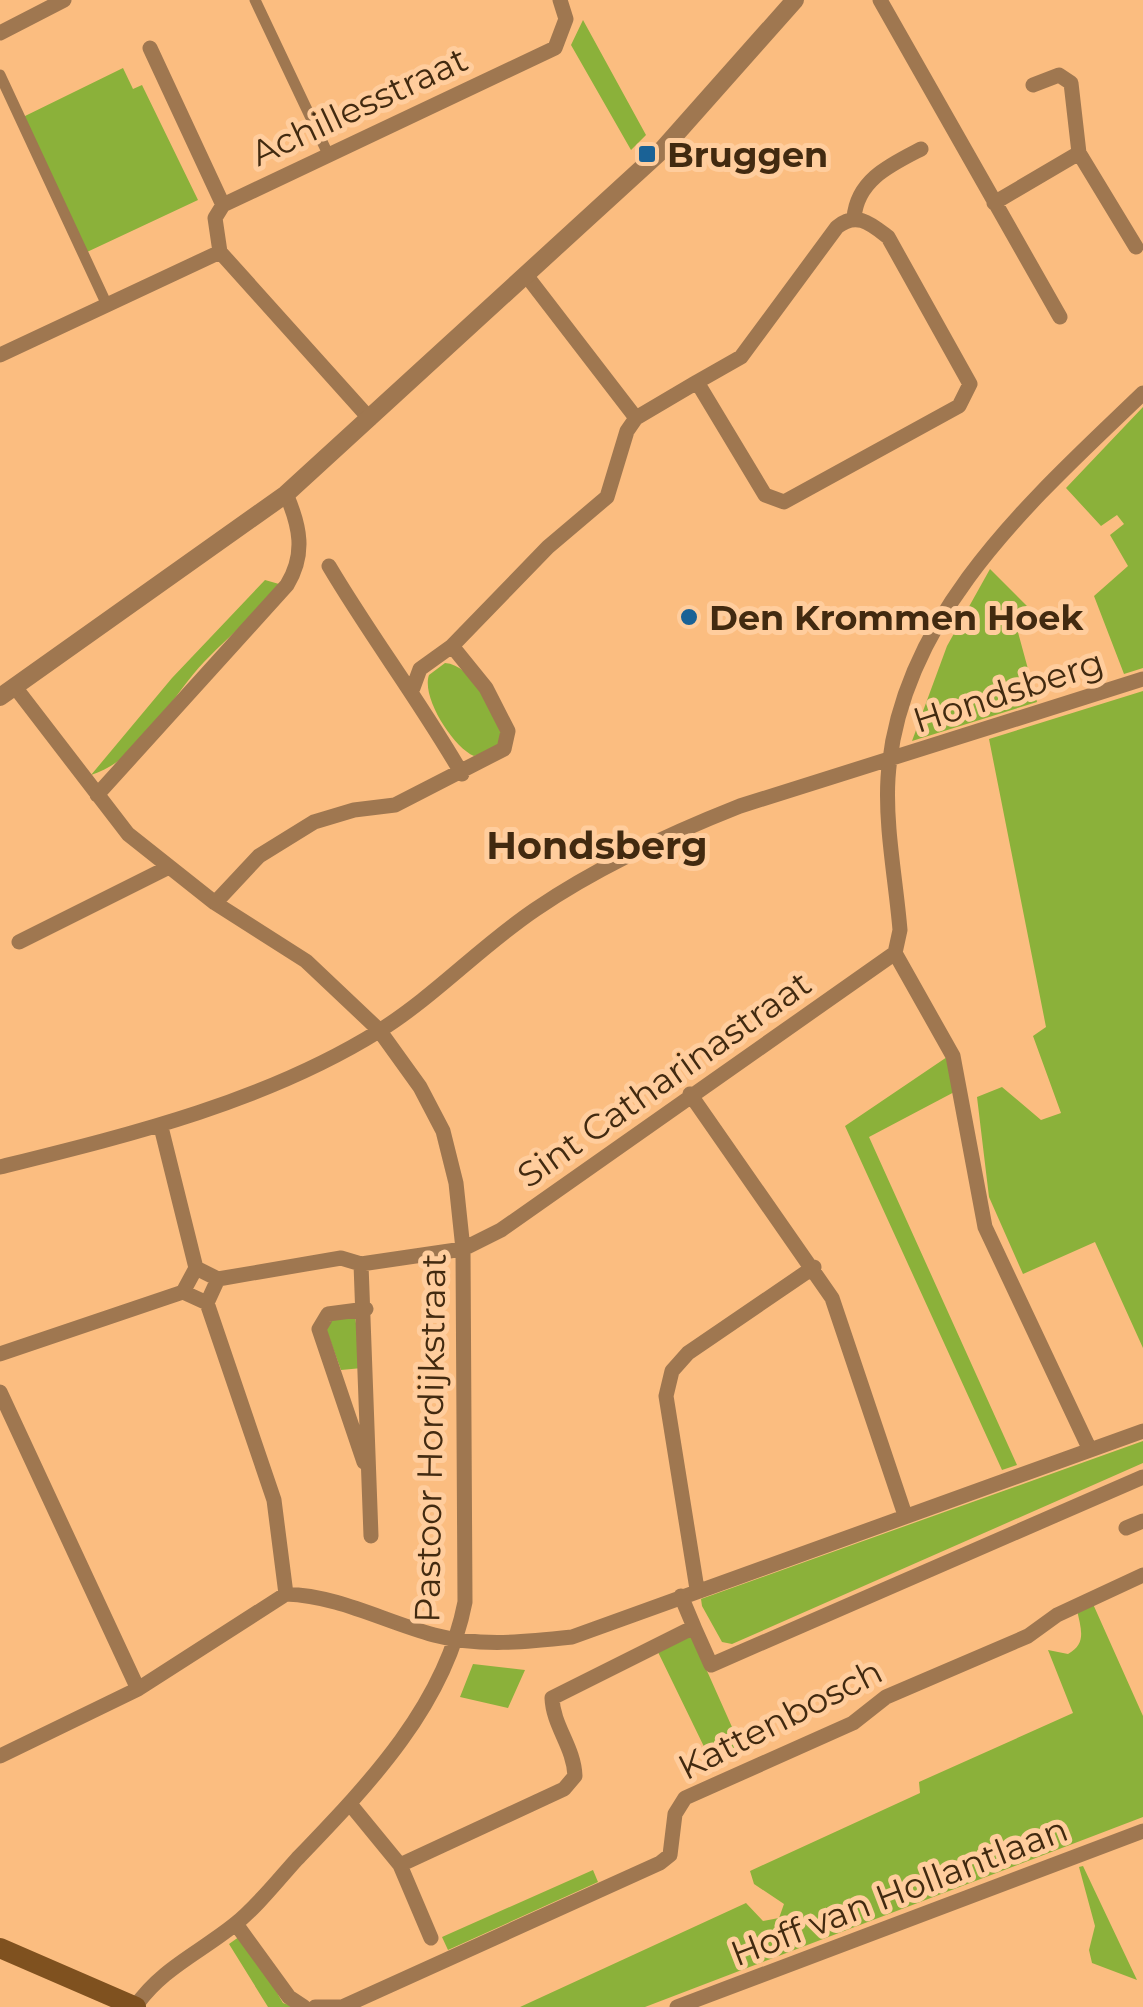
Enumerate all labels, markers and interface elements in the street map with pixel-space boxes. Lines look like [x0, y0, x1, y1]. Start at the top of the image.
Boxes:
street label: Achillesstraat [244, 37, 474, 175]
place label: Bruggen [667, 133, 828, 176]
marker: Bruggen [636, 143, 658, 165]
place label: Den Krommen Hoek [709, 596, 1084, 639]
marker: Den Krommen Hoek [678, 606, 700, 628]
street label: Hondsberg [908, 640, 1108, 742]
district label: Hondsberg [486, 822, 708, 869]
street label: Sint Catharinastraat [509, 961, 819, 1197]
street label: Pastoor Hordijkstraat [405, 1253, 455, 1623]
street label: Kattenbosch [671, 1649, 889, 1789]
street label: Hoff van Hollantlaan [725, 1807, 1073, 1975]

